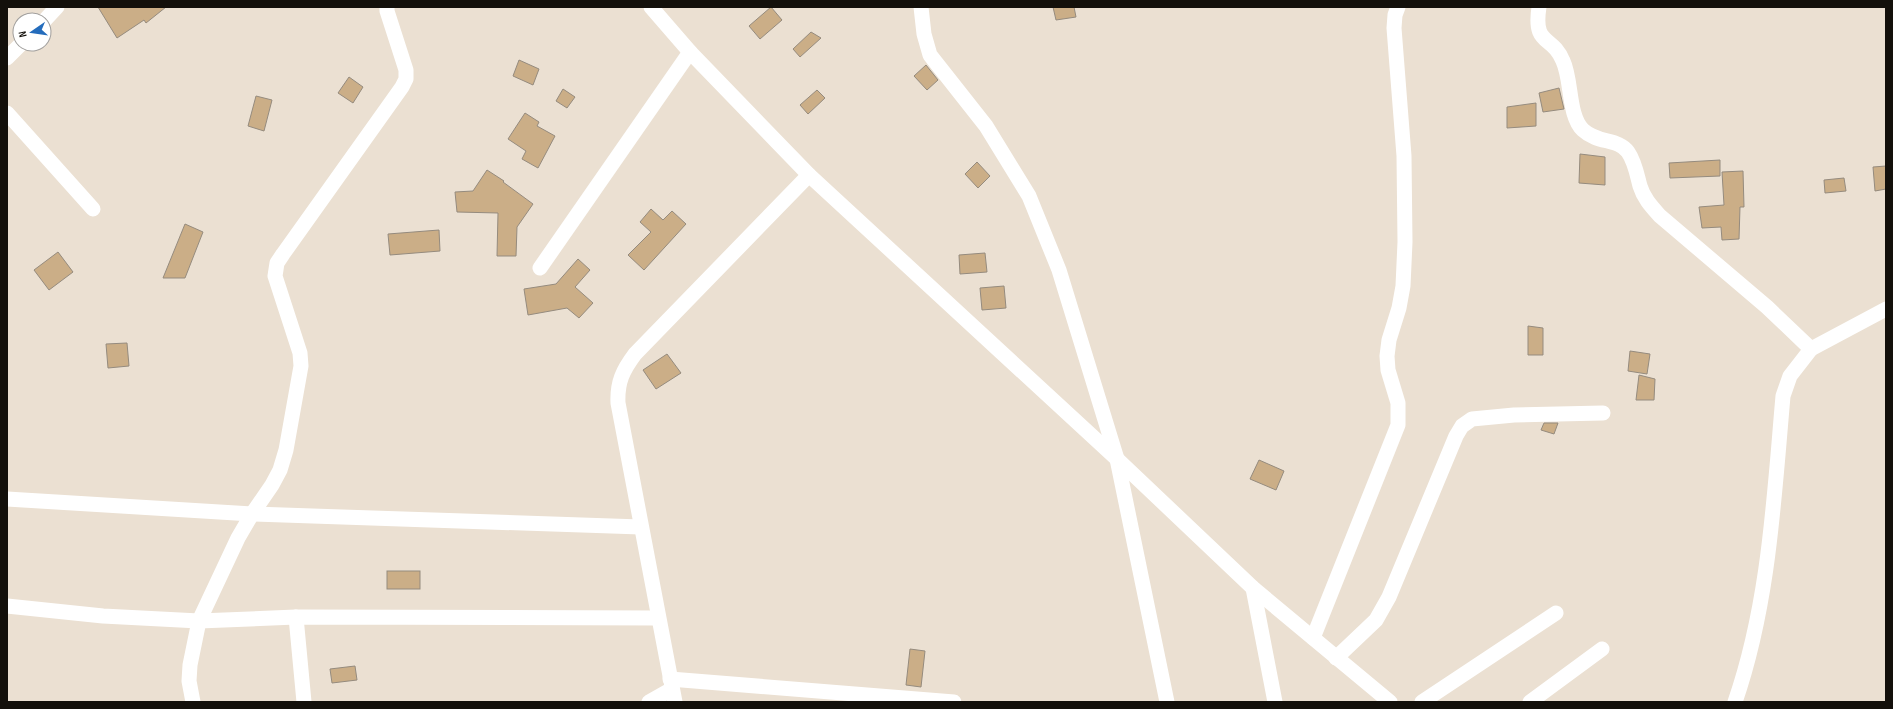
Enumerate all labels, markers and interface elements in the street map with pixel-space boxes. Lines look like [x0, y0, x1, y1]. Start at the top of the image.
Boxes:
north arrow [12, 12, 52, 52]
text: N [16, 30, 30, 38]

